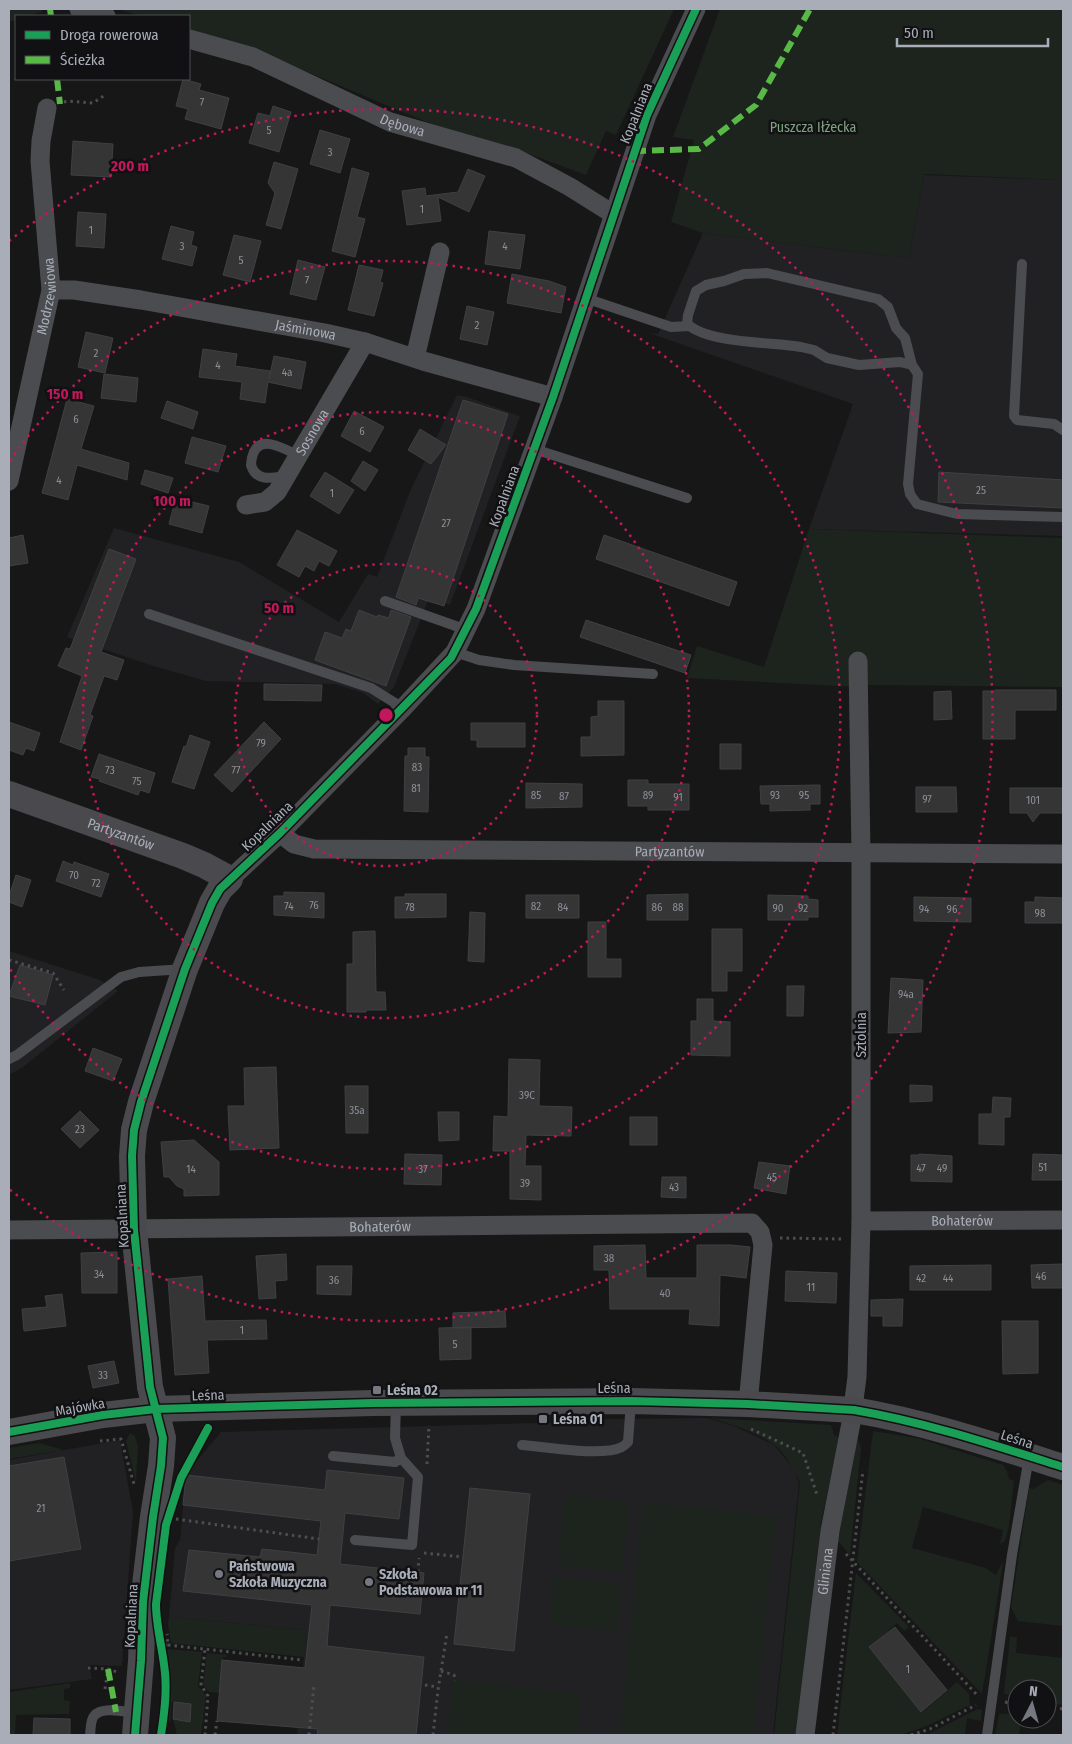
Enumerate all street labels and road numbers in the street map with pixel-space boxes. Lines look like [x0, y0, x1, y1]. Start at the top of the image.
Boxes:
street label: Kopalniana [617, 80, 656, 146]
street label: Dębowa [377, 110, 427, 141]
street label: Modrzewiowa [33, 257, 60, 336]
street label: Jaśminowa [274, 316, 338, 344]
street label: Sosnowa [292, 406, 333, 459]
street label: Kopalniana [485, 463, 524, 529]
street label: Kopalniana [238, 798, 296, 855]
street label: Partyzantów [85, 815, 157, 854]
street label: Partyzantów [635, 843, 704, 861]
street label: Sztolnia [853, 1012, 870, 1058]
street label: Kopalniana [112, 1183, 133, 1249]
street label: Bohaterów [931, 1212, 993, 1230]
street label: Bohaterów [349, 1218, 411, 1236]
street label: Leśna [597, 1380, 631, 1397]
street label: Leśna [191, 1386, 225, 1405]
street label: Majówka [54, 1395, 106, 1420]
street label: Leśna [999, 1426, 1035, 1453]
street label: Gliniana [814, 1547, 837, 1596]
street label: Kopalniana [121, 1583, 142, 1649]

